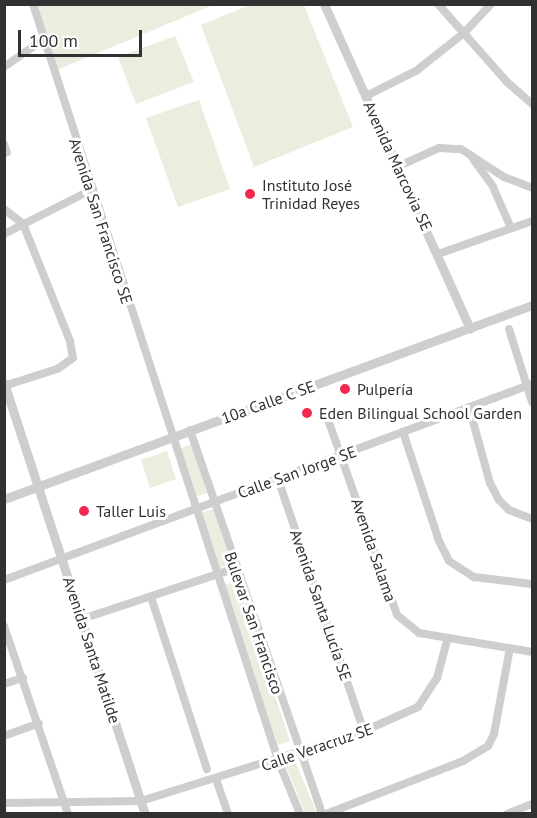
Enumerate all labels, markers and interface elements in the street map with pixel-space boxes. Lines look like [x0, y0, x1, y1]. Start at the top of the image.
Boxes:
scale bar [21, 18, 146, 56]
text: 100 m [29, 29, 78, 52]
street label: Avenida Marcovia SE [360, 98, 436, 234]
street label: Avenida San Francisco SE [65, 136, 137, 306]
place label: Instituto José Trinidad Reyes [262, 175, 360, 213]
marker: Instituto José Trinidad Reyes [243, 187, 257, 201]
street label: 10a Calle C SE [218, 376, 318, 428]
place label: Pulpería [357, 379, 413, 399]
marker: Pulpería [338, 382, 352, 396]
place label: Eden Bilingual School Garden [319, 403, 522, 423]
marker: Eden Bilingual School Garden [300, 406, 314, 420]
street label: Calle San Jorge SE [235, 442, 359, 502]
street label: Avenida Salama [347, 496, 401, 604]
place label: Taller Luis [96, 501, 166, 521]
marker: Taller Luis [77, 504, 91, 518]
street label: Avenida Santa Lucía SE [286, 527, 356, 683]
street label: Bulevar San Francisco [221, 549, 287, 697]
street label: Avenida Santa Matilde [59, 574, 125, 726]
street label: Calle Veracruz SE [258, 719, 376, 775]

